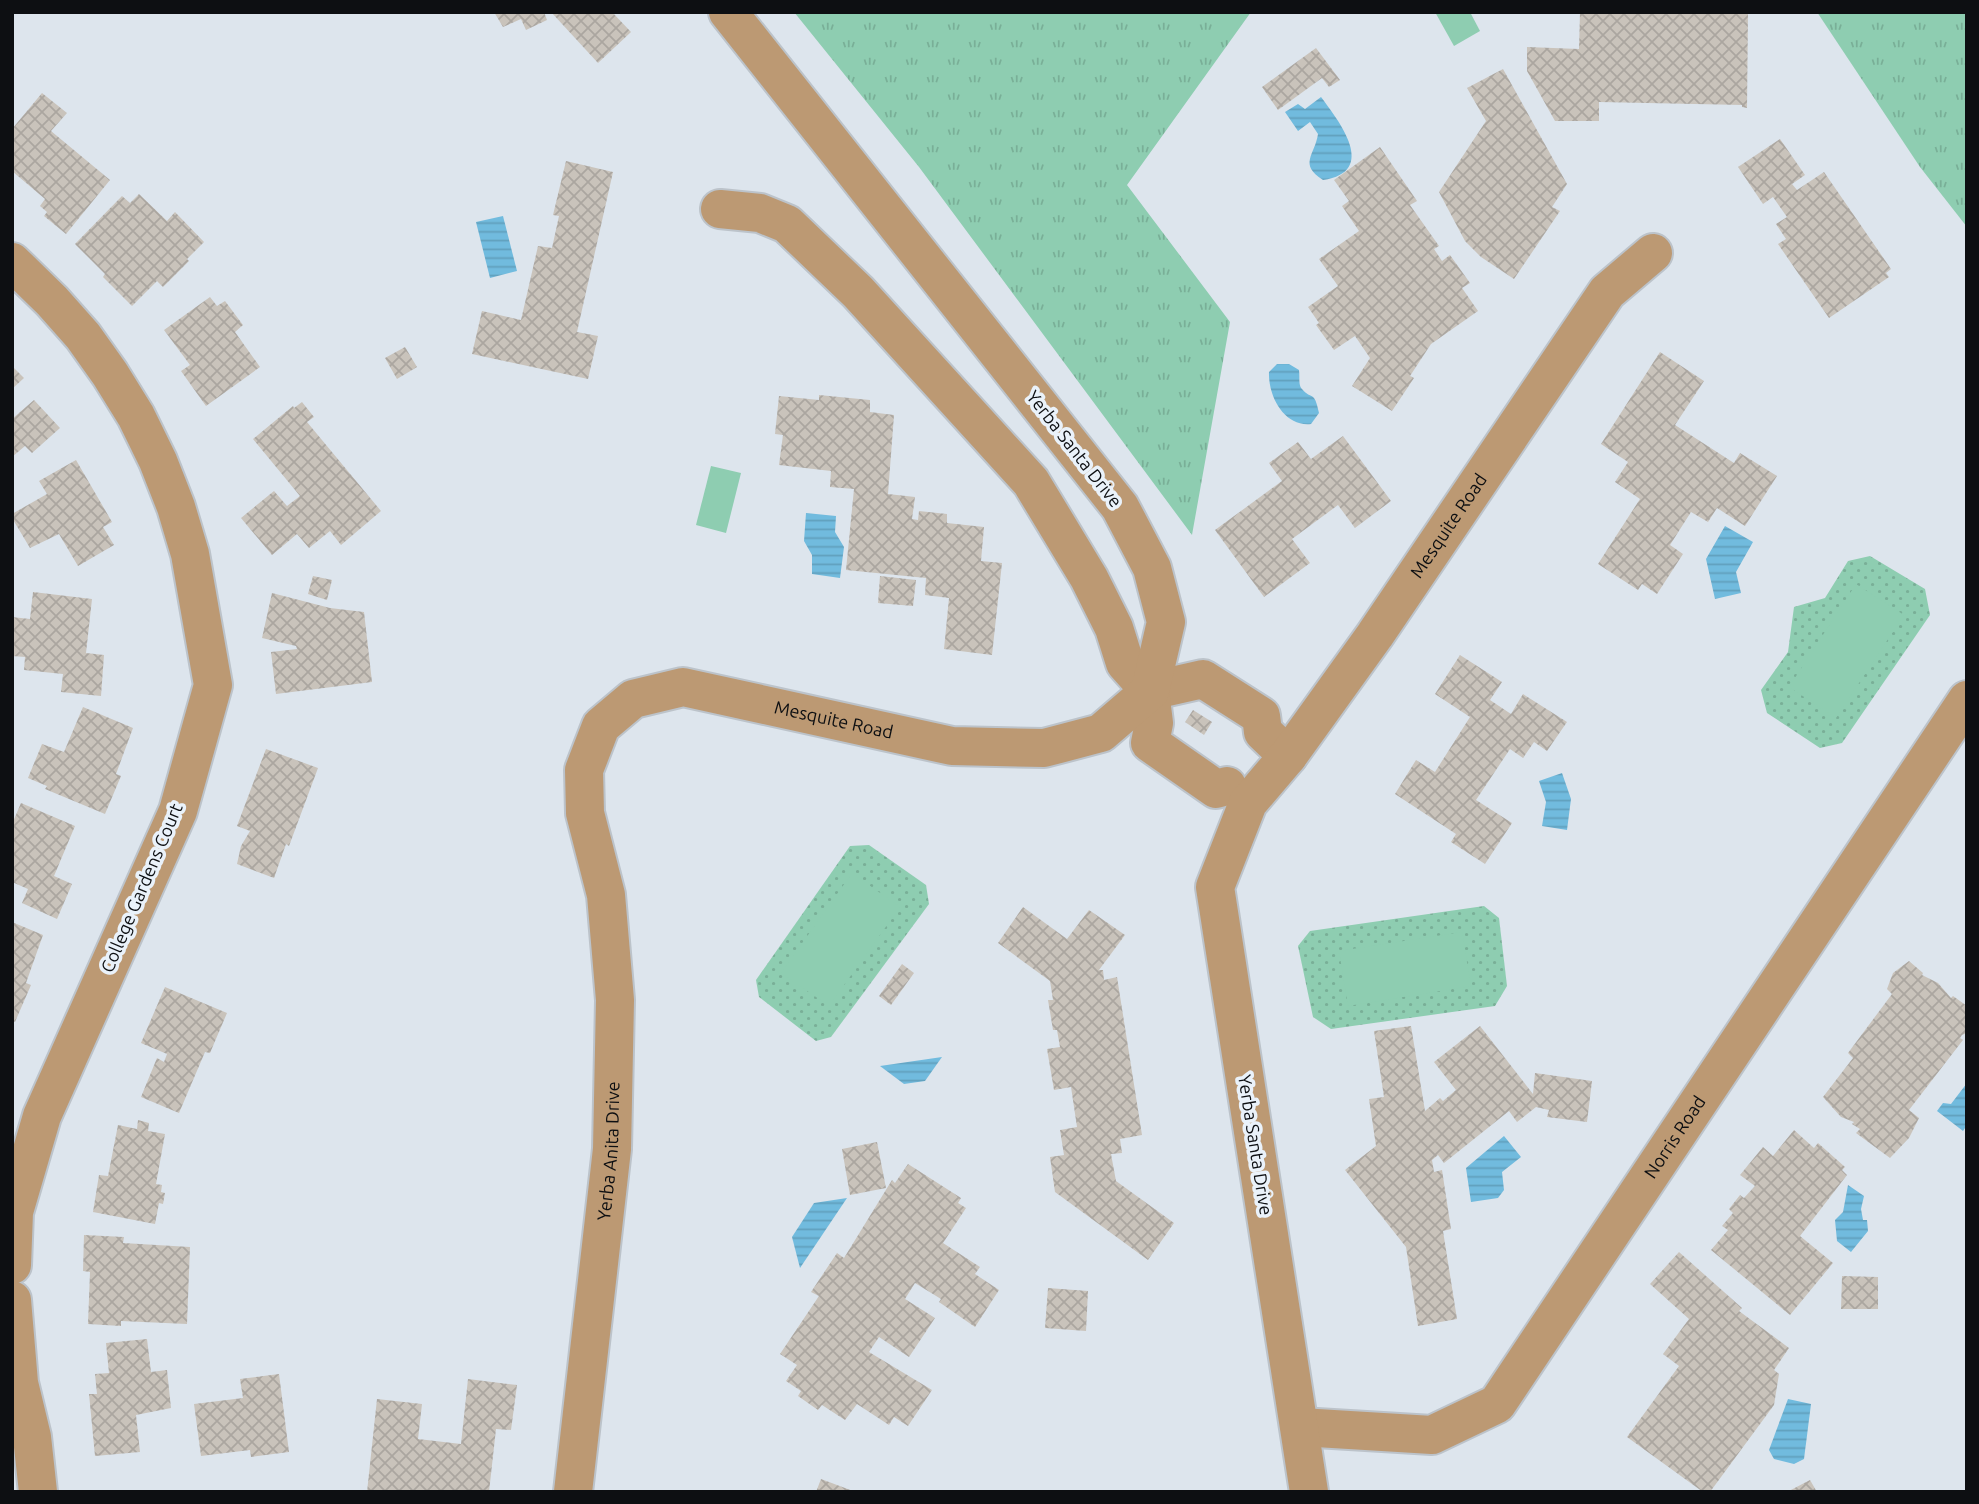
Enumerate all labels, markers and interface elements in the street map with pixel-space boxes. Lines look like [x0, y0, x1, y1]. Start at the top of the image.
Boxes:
street label: Yerba Santa Drive [1023, 386, 1126, 511]
street label: Mesquite Road [1406, 470, 1490, 581]
street label: Mesquite Road [773, 696, 895, 742]
street label: College Gardens Court [96, 800, 186, 975]
street label: Yerba Santa Drive [1235, 1073, 1277, 1217]
street label: Yerba Anita Drive [593, 1081, 622, 1222]
street label: Norris Road [1640, 1092, 1709, 1182]

